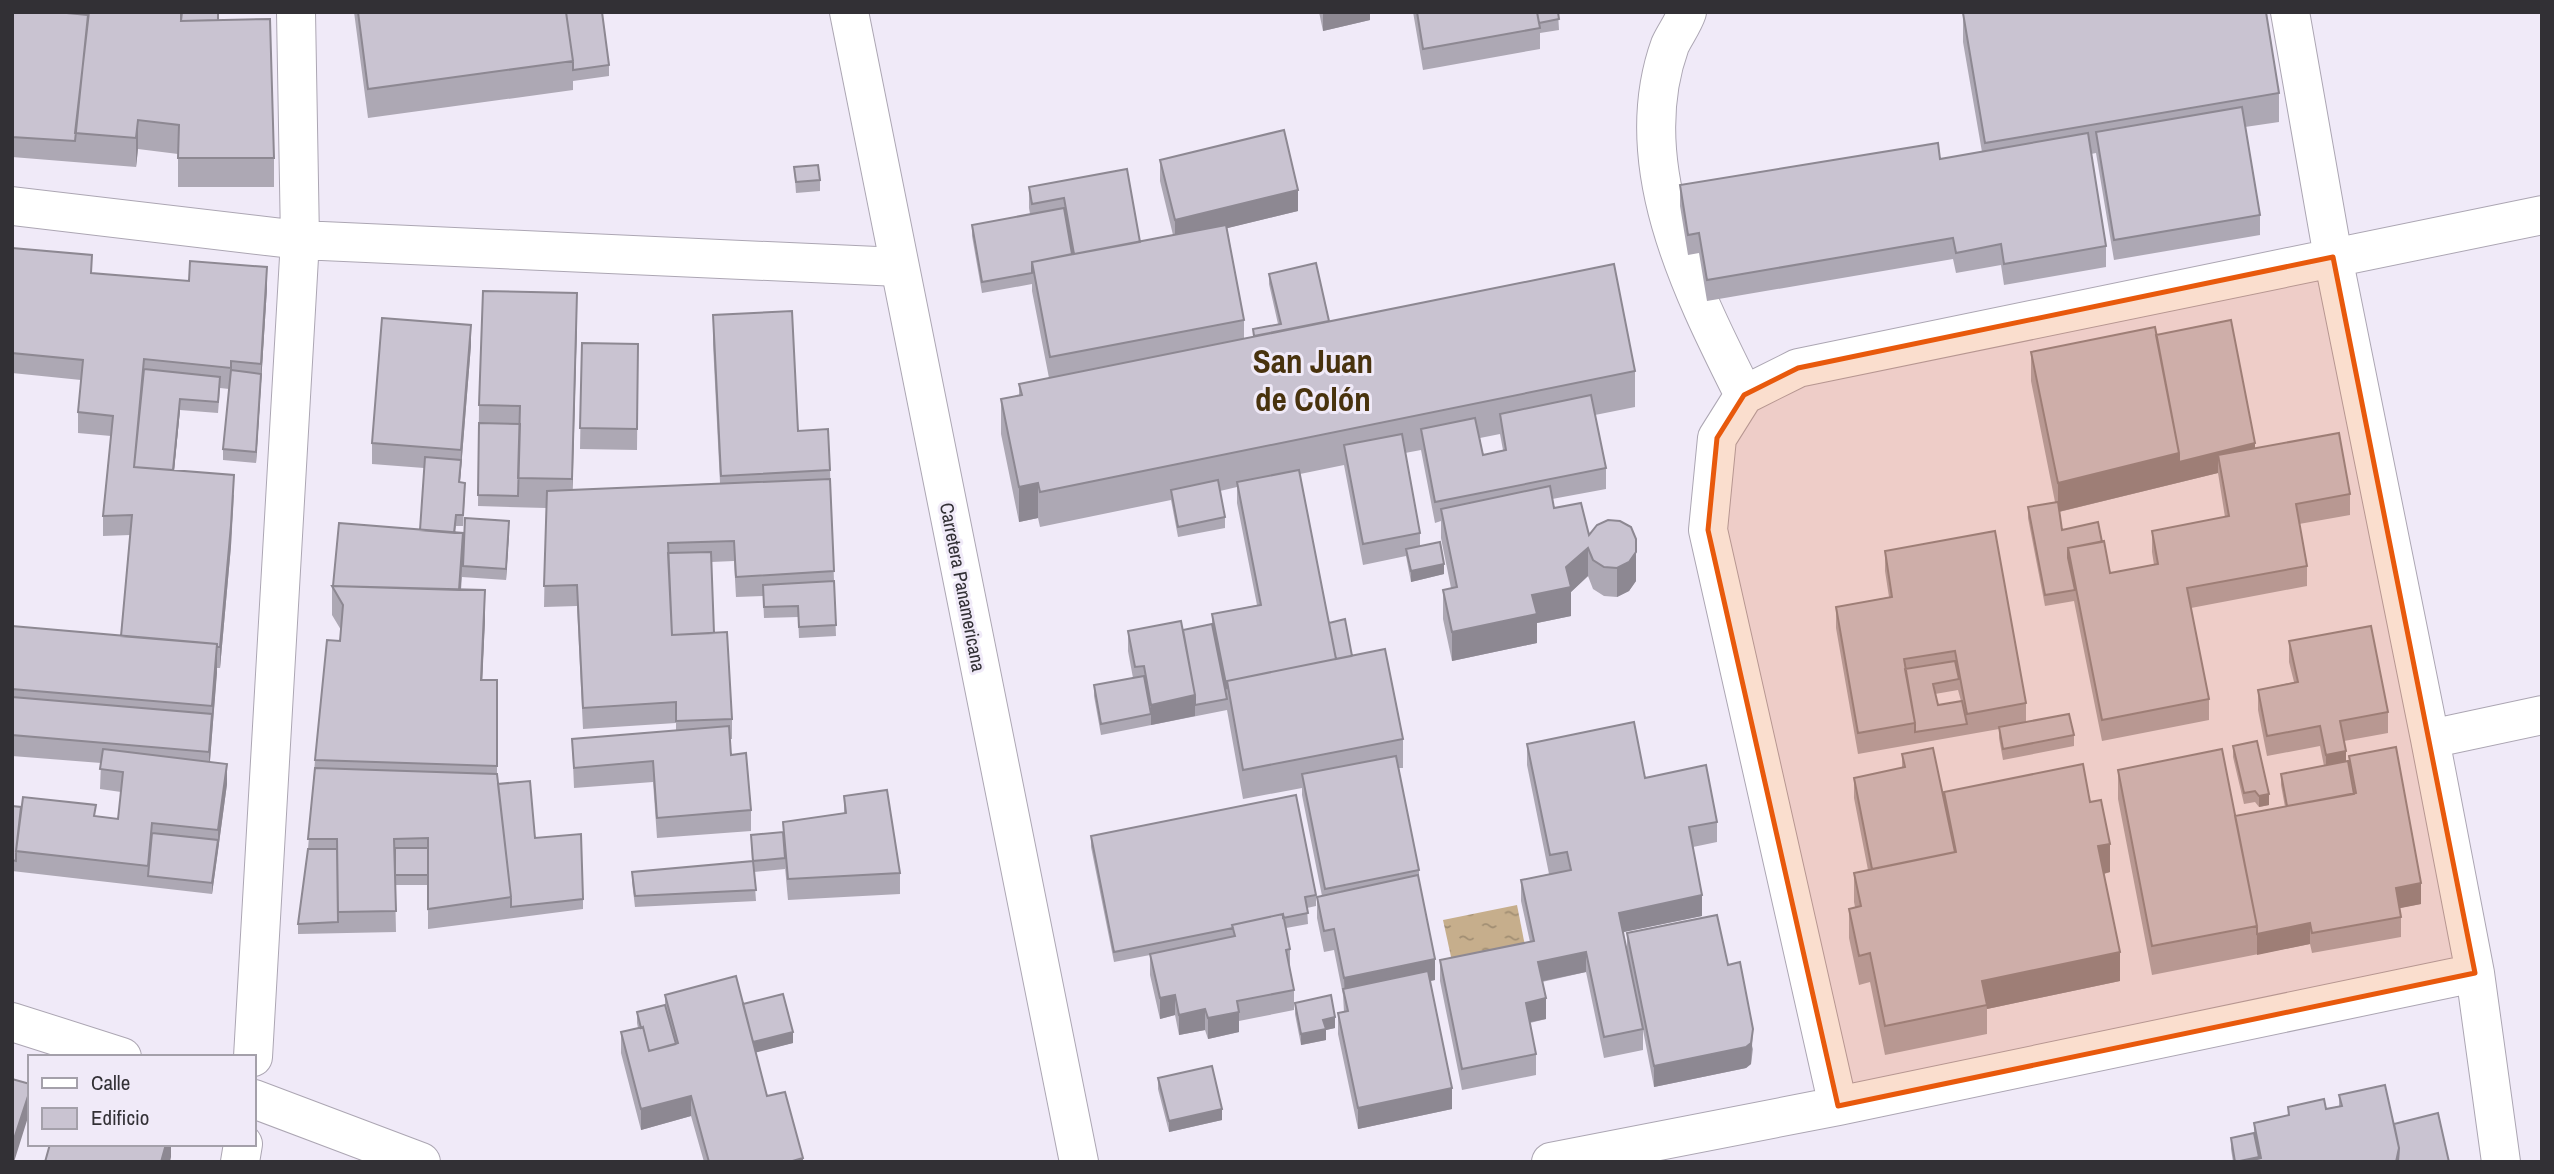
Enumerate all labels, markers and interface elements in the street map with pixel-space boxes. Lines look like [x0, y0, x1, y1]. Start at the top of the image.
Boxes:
district label: San Juan de Colón [1253, 339, 1373, 421]
street label: Carretera Panamericana [934, 500, 992, 674]
legend [28, 1055, 256, 1146]
text: Calle [91, 1068, 130, 1097]
text: Edificio [91, 1103, 149, 1132]

